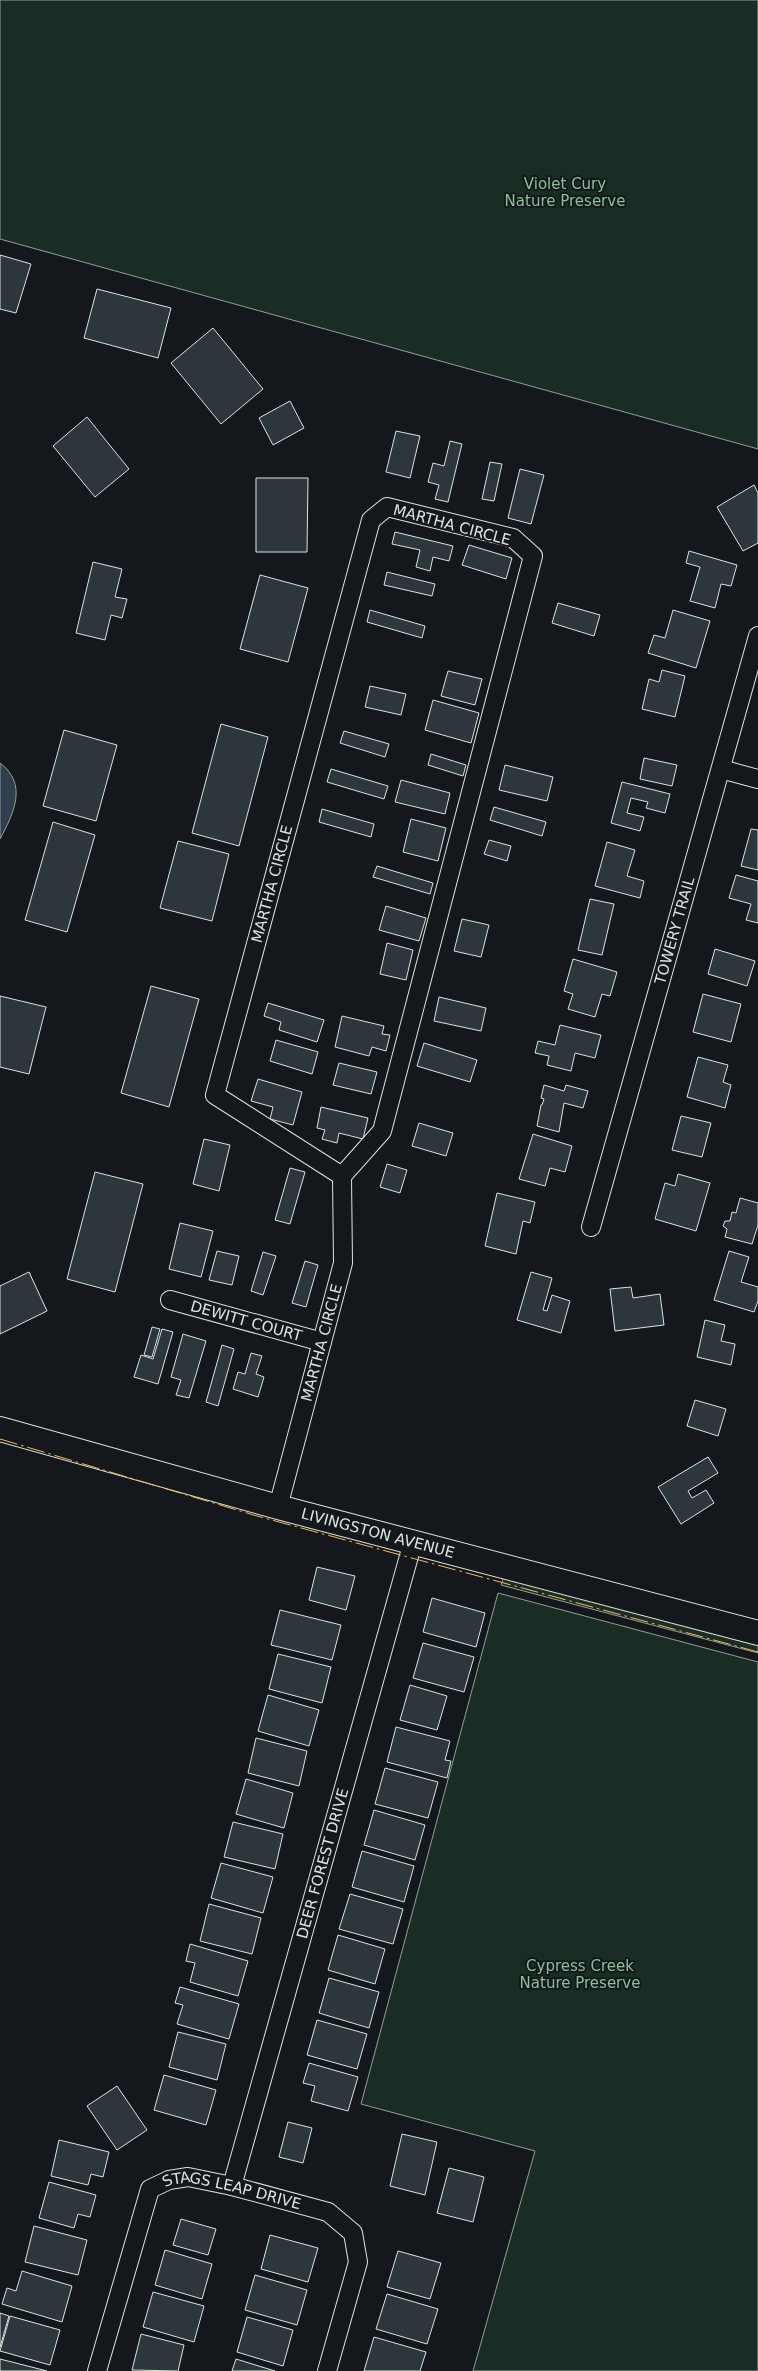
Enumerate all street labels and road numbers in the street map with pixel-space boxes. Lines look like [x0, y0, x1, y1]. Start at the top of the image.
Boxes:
street label: MARTHA CIRCLE [391, 501, 513, 549]
street label: MARTHA CIRCLE [248, 823, 296, 945]
street label: TOWERY TRAIL [651, 874, 699, 987]
street label: MARTHA CIRCLE [297, 1282, 346, 1404]
street label: DEWITT COURT [188, 1297, 305, 1345]
street label: LIVINGSTON AVENUE [299, 1504, 456, 1562]
street label: DEER FOREST DRIVE [293, 1786, 352, 1941]
street label: STAGS LEAP DRIVE [159, 2168, 303, 2213]

